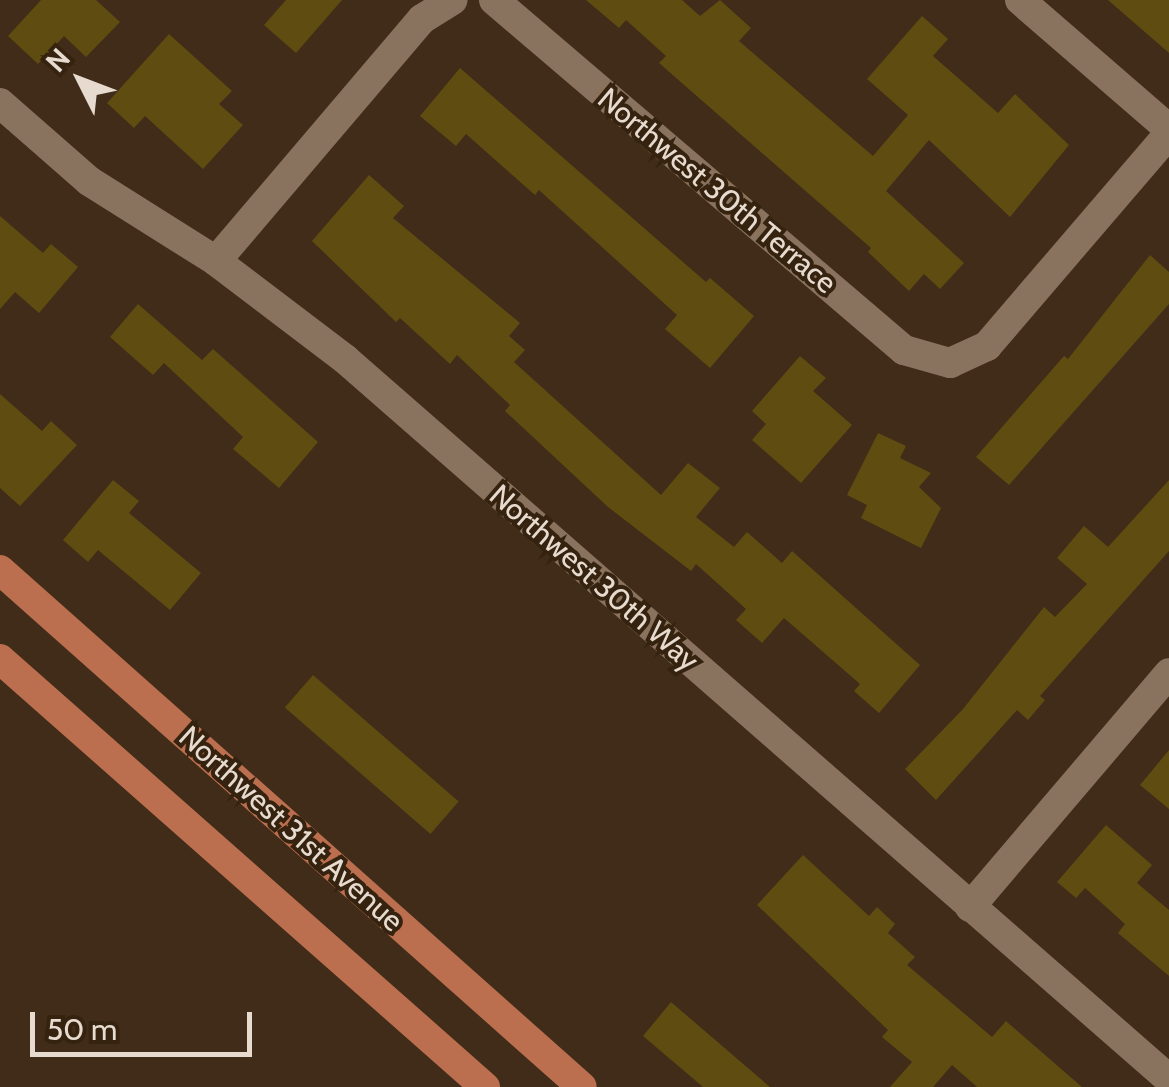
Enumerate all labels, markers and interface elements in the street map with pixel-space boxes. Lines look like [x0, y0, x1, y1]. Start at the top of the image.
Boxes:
north arrow [30, 30, 130, 130]
text: N [38, 41, 77, 79]
street label: Northwest 30th Terrace [590, 81, 844, 301]
street label: Northwest 30th Way [482, 477, 706, 679]
street label: Northwest 31st Avenue [171, 719, 411, 939]
scale bar [35, 992, 258, 1054]
text: 50 m [47, 1011, 117, 1048]

